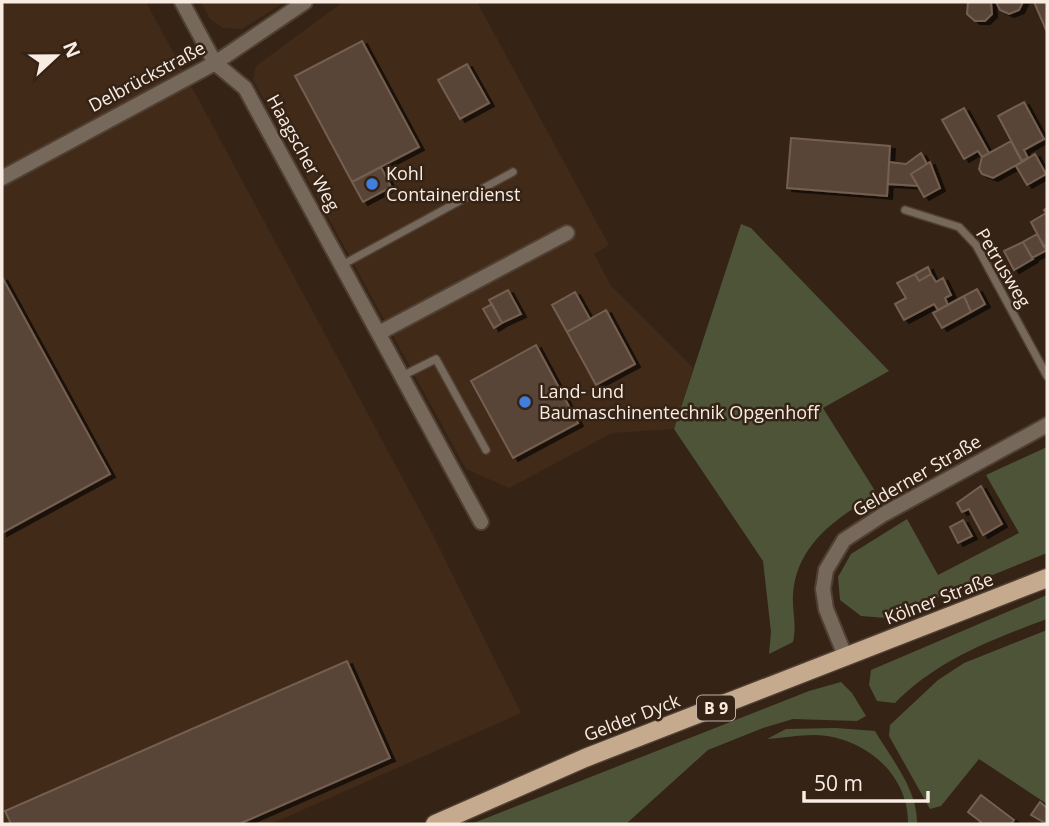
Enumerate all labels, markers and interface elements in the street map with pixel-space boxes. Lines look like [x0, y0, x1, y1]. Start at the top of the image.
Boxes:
north arrow [21, 21, 91, 91]
street label: Delbrückstraße [84, 35, 209, 117]
text: N [57, 38, 87, 62]
street label: Haagscher Weg [262, 90, 346, 215]
place label: Kohl Containerdienst [386, 161, 520, 206]
marker: Kohl Containerdienst [364, 176, 380, 192]
street label: Petrusweg [971, 224, 1037, 312]
place label: Land- und Baumaschinentechnik Opgenhoff [539, 379, 820, 424]
marker: Land- und Baumaschinentechnik Opgenhoff [517, 394, 533, 410]
street label: Gelderner Straße [848, 429, 985, 522]
street label: Kölner Straße [881, 566, 996, 630]
street label: Gelder Dyck [580, 688, 684, 746]
road number: B 9 [697, 695, 735, 720]
scale bar [804, 760, 928, 804]
text: 50 m [814, 769, 863, 797]

